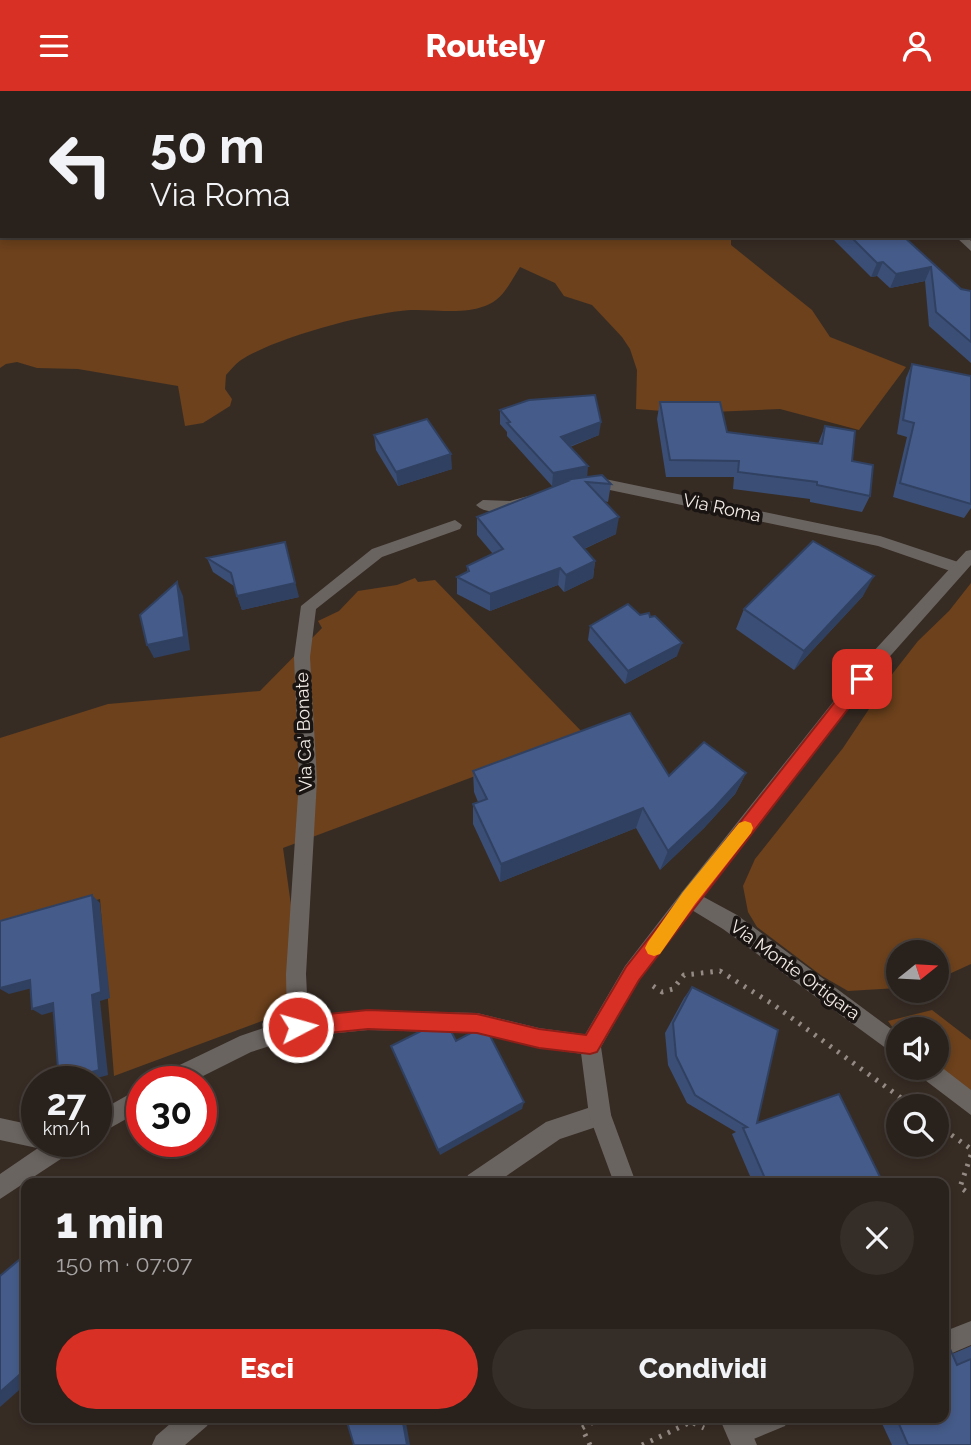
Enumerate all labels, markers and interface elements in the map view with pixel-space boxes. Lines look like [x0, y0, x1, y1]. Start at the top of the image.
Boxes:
icon: menu [35, 27, 73, 65]
text: Routely [426, 27, 545, 64]
icon: person [898, 27, 936, 65]
text: 50 m [150, 117, 265, 174]
icon: left [35, 119, 126, 210]
text: Via Roma [150, 176, 291, 213]
street label: Via Roma [681, 489, 763, 526]
pin [832, 649, 892, 709]
icon: arrive [843, 660, 881, 698]
street label: Via Ca' Bonate [291, 671, 316, 792]
street label: Via Monte Ortigara [726, 916, 864, 1024]
north arrow [886, 940, 948, 1003]
map controls [886, 940, 949, 1157]
position arrow [261, 990, 335, 1064]
button: sound [886, 1017, 949, 1080]
speed limit sign: 30 [126, 1066, 217, 1157]
text: 27 [47, 1082, 86, 1123]
button: search [886, 1094, 949, 1157]
text: km/h [43, 1118, 90, 1139]
text: 1 min [56, 1199, 164, 1248]
button: close [840, 1201, 914, 1275]
text: 150 m · 07:07 [56, 1250, 192, 1277]
button: Esci [56, 1329, 478, 1409]
button: Condividi [492, 1329, 914, 1409]

